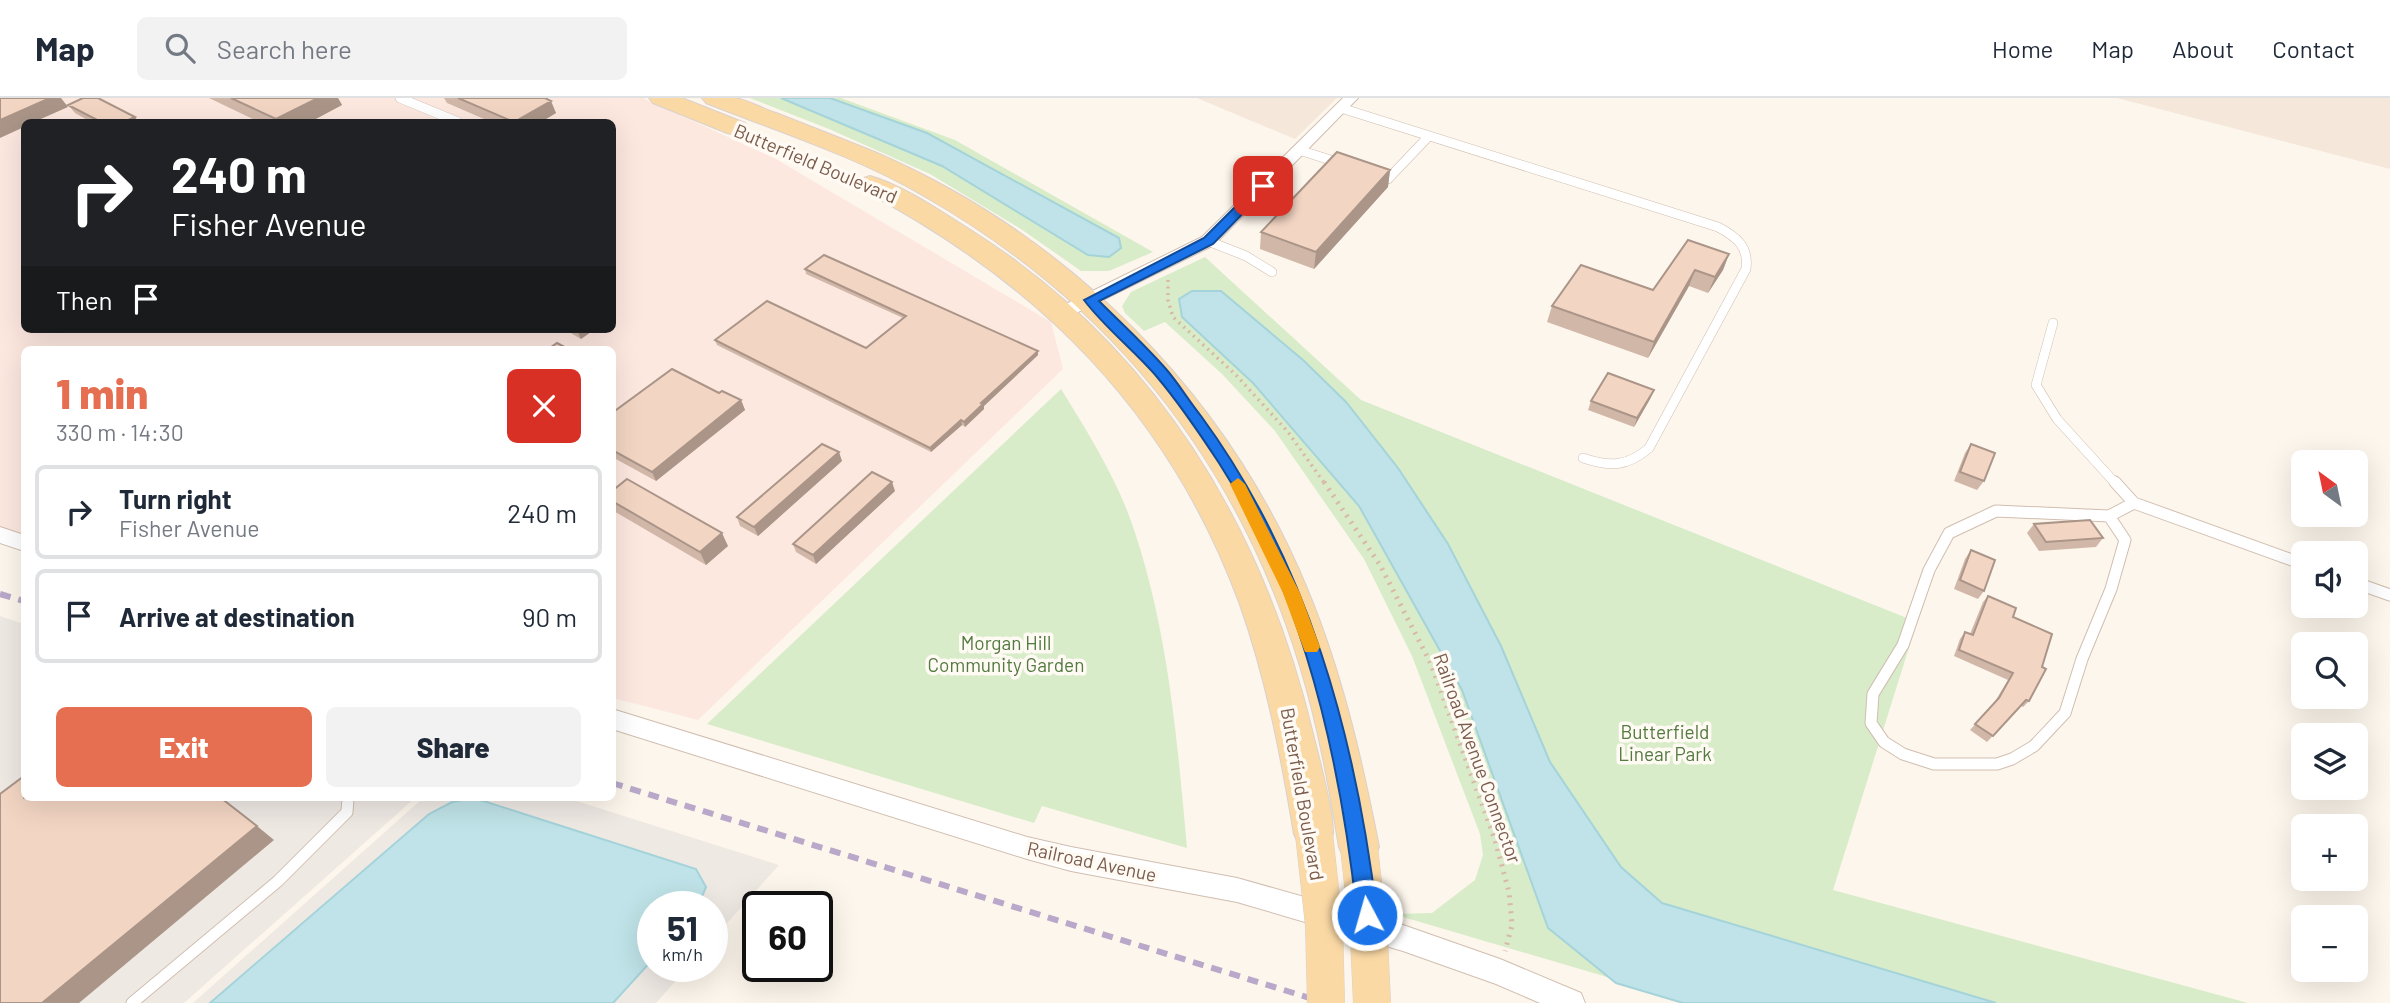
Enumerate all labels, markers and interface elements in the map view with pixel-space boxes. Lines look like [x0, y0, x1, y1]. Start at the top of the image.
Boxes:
search box [137, 17, 627, 80]
text: Map [35, 28, 95, 68]
icon: search [161, 29, 199, 67]
text: Search here [217, 33, 352, 64]
text: Home [1992, 34, 2053, 63]
text: Map [2091, 34, 2134, 63]
text: About [2172, 34, 2234, 63]
text: Contact [2272, 34, 2355, 63]
street label: Butterfield Boulevard [731, 118, 901, 208]
text: 240 m [171, 144, 307, 203]
icon: right [56, 147, 147, 238]
pin [1233, 156, 1293, 216]
icon: arrive [1244, 167, 1282, 205]
text: Fisher Avenue [171, 204, 367, 242]
icon: arrive [127, 280, 165, 318]
text: Then [56, 284, 113, 315]
text: 1 min [56, 367, 148, 417]
button: close [507, 369, 581, 443]
text: 330 m · 14:30 [56, 418, 184, 446]
north arrow [2291, 450, 2368, 527]
map controls [2291, 450, 2368, 982]
text: Turn right [119, 483, 232, 514]
icon: right [60, 493, 98, 531]
text: 240 m [507, 497, 577, 528]
text: Fisher Avenue [119, 514, 260, 542]
button: sound [2291, 541, 2368, 618]
icon: arrive [60, 597, 98, 635]
text: Arrive at destination [119, 601, 355, 632]
text: 90 m [522, 601, 577, 632]
park label: Morgan Hill Community Garden [928, 631, 1084, 676]
button: search [2291, 632, 2368, 709]
street label: Railroad Avenue Connector [1429, 650, 1527, 866]
street label: Butterfield Boulevard [1276, 706, 1330, 882]
button: Exit [56, 707, 312, 787]
button: Share [326, 707, 581, 787]
park label: Butterfield Linear Park [1618, 720, 1712, 765]
button: layers [2291, 723, 2368, 800]
button: + [2291, 814, 2368, 891]
street label: Railroad Avenue [1025, 836, 1159, 886]
position arrow [1330, 878, 1404, 952]
speed limit sign: 60 [742, 891, 833, 982]
button: − [2291, 905, 2368, 982]
text: 51 [667, 906, 698, 948]
text: km/h [662, 943, 703, 965]

